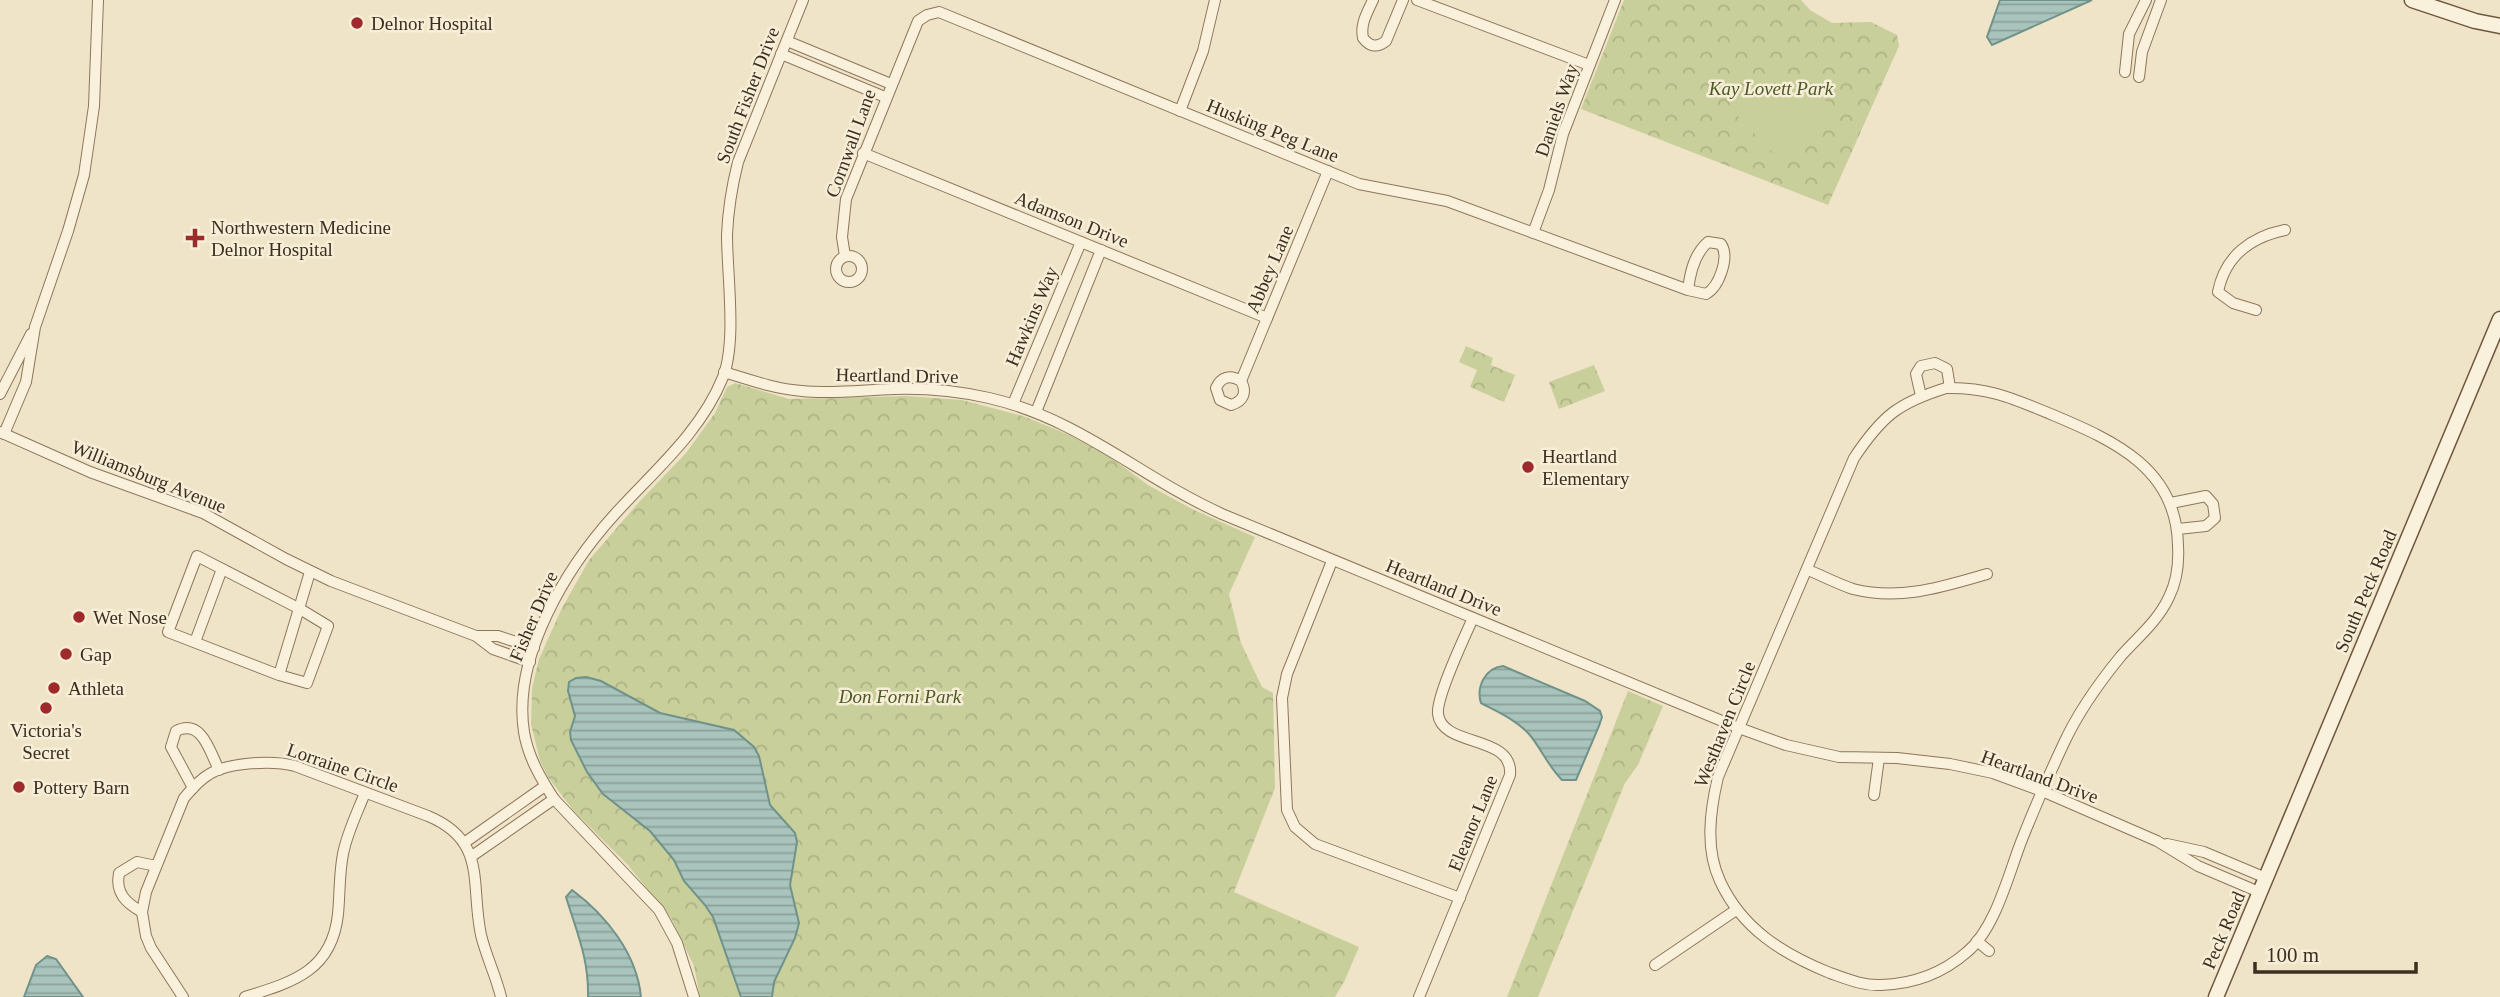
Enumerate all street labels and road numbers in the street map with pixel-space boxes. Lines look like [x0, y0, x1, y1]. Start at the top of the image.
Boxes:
street label: South Fisher Drive [712, 24, 783, 166]
street label: Daniels Way [1531, 61, 1582, 159]
street label: Cornwall Lane [821, 86, 880, 200]
street label: Husking Peg Lane [1204, 94, 1342, 166]
street label: Adamson Drive [1012, 187, 1132, 252]
street label: Abbey Lane [1242, 222, 1297, 316]
street label: Hawkins Way [1001, 263, 1062, 369]
street label: Heartland Drive [835, 364, 959, 387]
street label: Williamsburg Avenue [68, 436, 229, 517]
street label: South Peck Road [2330, 526, 2401, 656]
street label: Heartland Drive [1383, 555, 1505, 620]
street label: Fisher Drive [505, 568, 562, 664]
street label: Westhaven Circle [1690, 658, 1759, 790]
street label: Lorraine Circle [284, 739, 401, 796]
street label: Heartland Drive [1978, 746, 2101, 807]
street label: Eleanor Lane [1444, 772, 1501, 874]
street label: Peck Road [2198, 888, 2249, 972]

